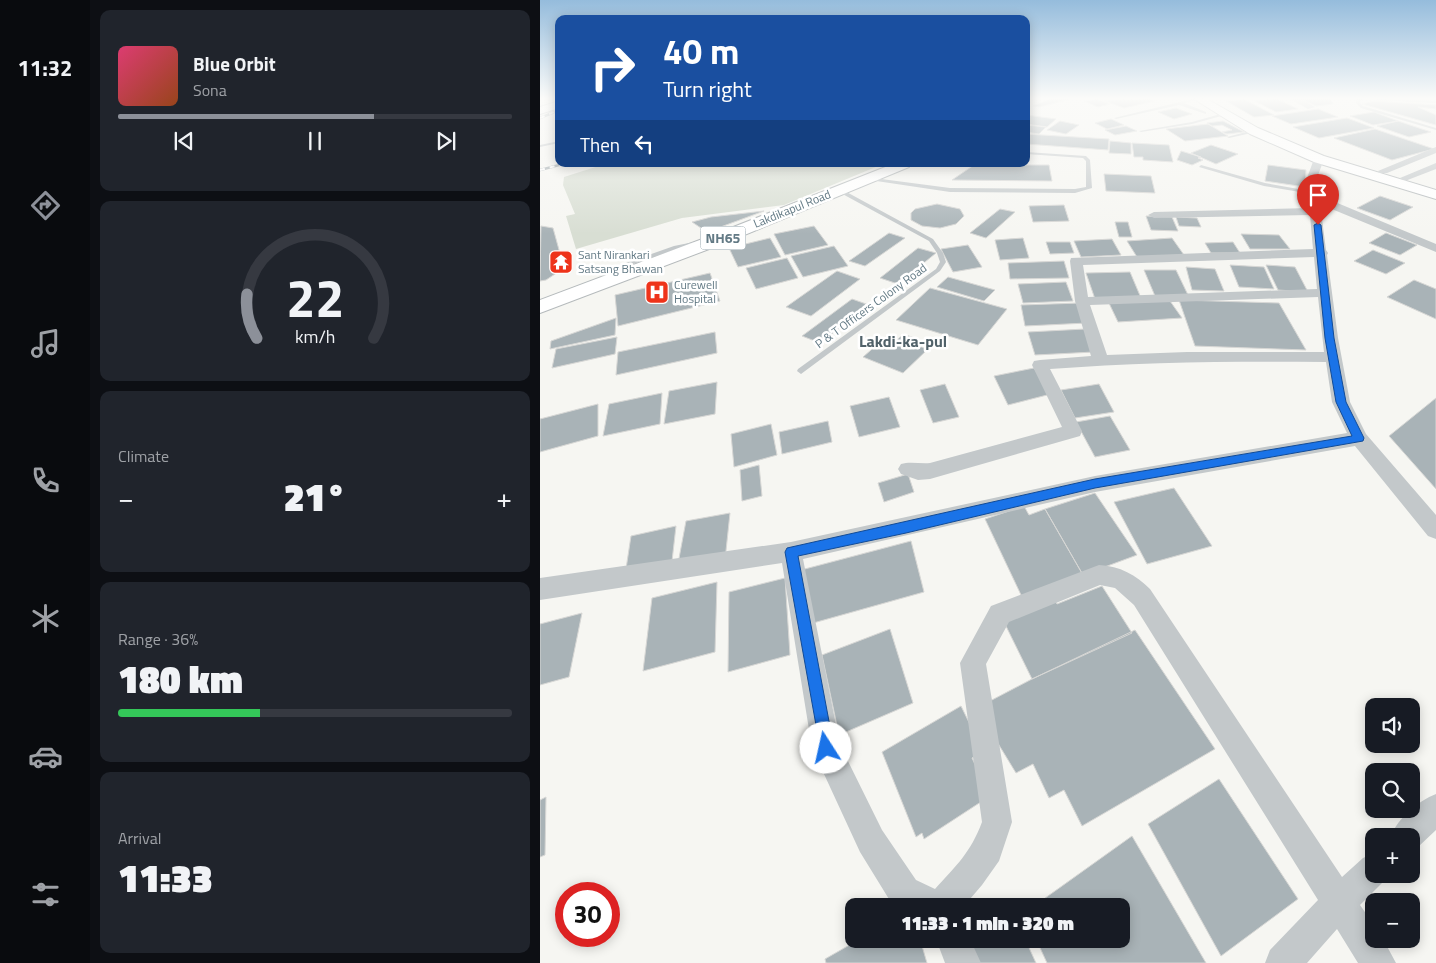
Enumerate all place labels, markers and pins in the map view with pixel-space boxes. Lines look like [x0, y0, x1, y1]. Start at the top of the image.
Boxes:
pin [1297, 174, 1339, 225]
place label: Sant Nirankari Satsang Bhawan [578, 245, 663, 278]
temple icon: Sant Nirankari Satsang Bhawan [548, 249, 574, 275]
place label: Curewell Hospital [674, 275, 718, 308]
hospital icon: Curewell Hospital [644, 279, 670, 305]

